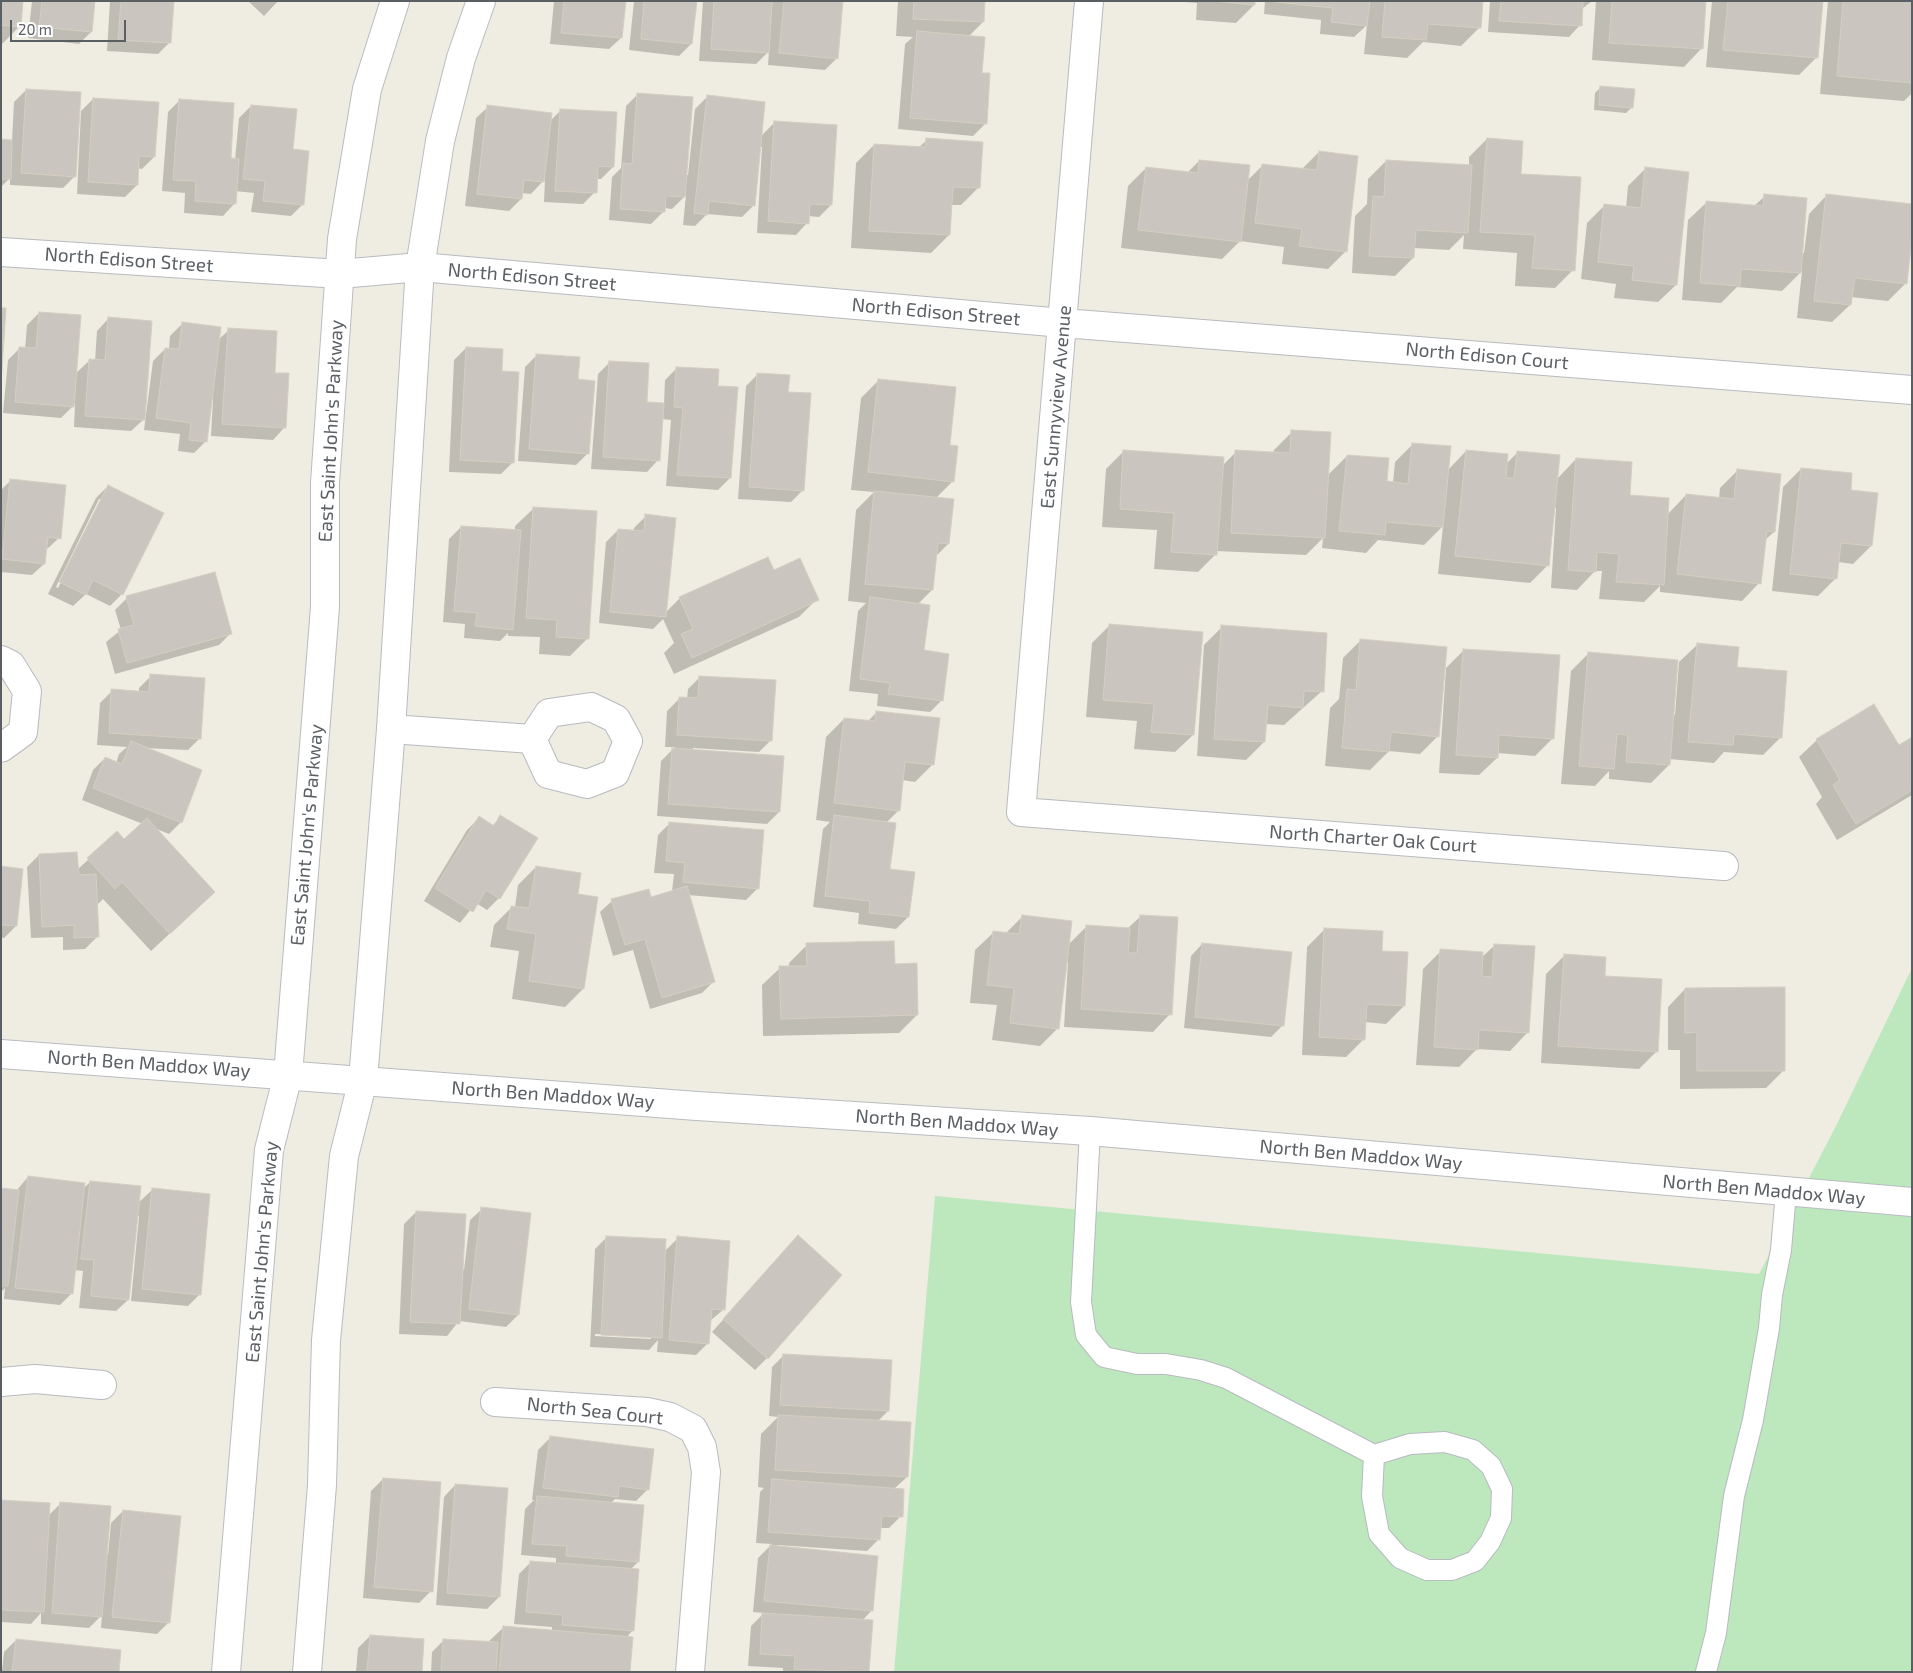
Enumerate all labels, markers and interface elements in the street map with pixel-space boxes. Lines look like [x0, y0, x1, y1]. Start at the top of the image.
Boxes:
scale bar [12, 10, 129, 42]
text: 20 m [18, 20, 52, 38]
street label: North Edison Street [44, 243, 214, 277]
street label: North Edison Street [447, 258, 617, 296]
street label: North Edison Street [851, 293, 1021, 331]
street label: East Sunnyview Avenue [1036, 304, 1076, 510]
street label: East Saint John's Parkway [314, 319, 348, 543]
street label: North Edison Court [1405, 338, 1569, 374]
street label: East Saint John's Parkway [286, 723, 328, 947]
street label: North Charter Oak Court [1269, 820, 1477, 858]
street label: North Ben Maddox Way [47, 1046, 251, 1082]
street label: North Ben Maddox Way [451, 1077, 655, 1113]
street label: North Ben Maddox Way [855, 1105, 1059, 1141]
street label: North Ben Maddox Way [1259, 1135, 1463, 1175]
street label: East Saint John's Parkway [241, 1140, 283, 1364]
street label: North Ben Maddox Way [1662, 1170, 1866, 1210]
street label: North Sea Court [526, 1392, 664, 1430]

